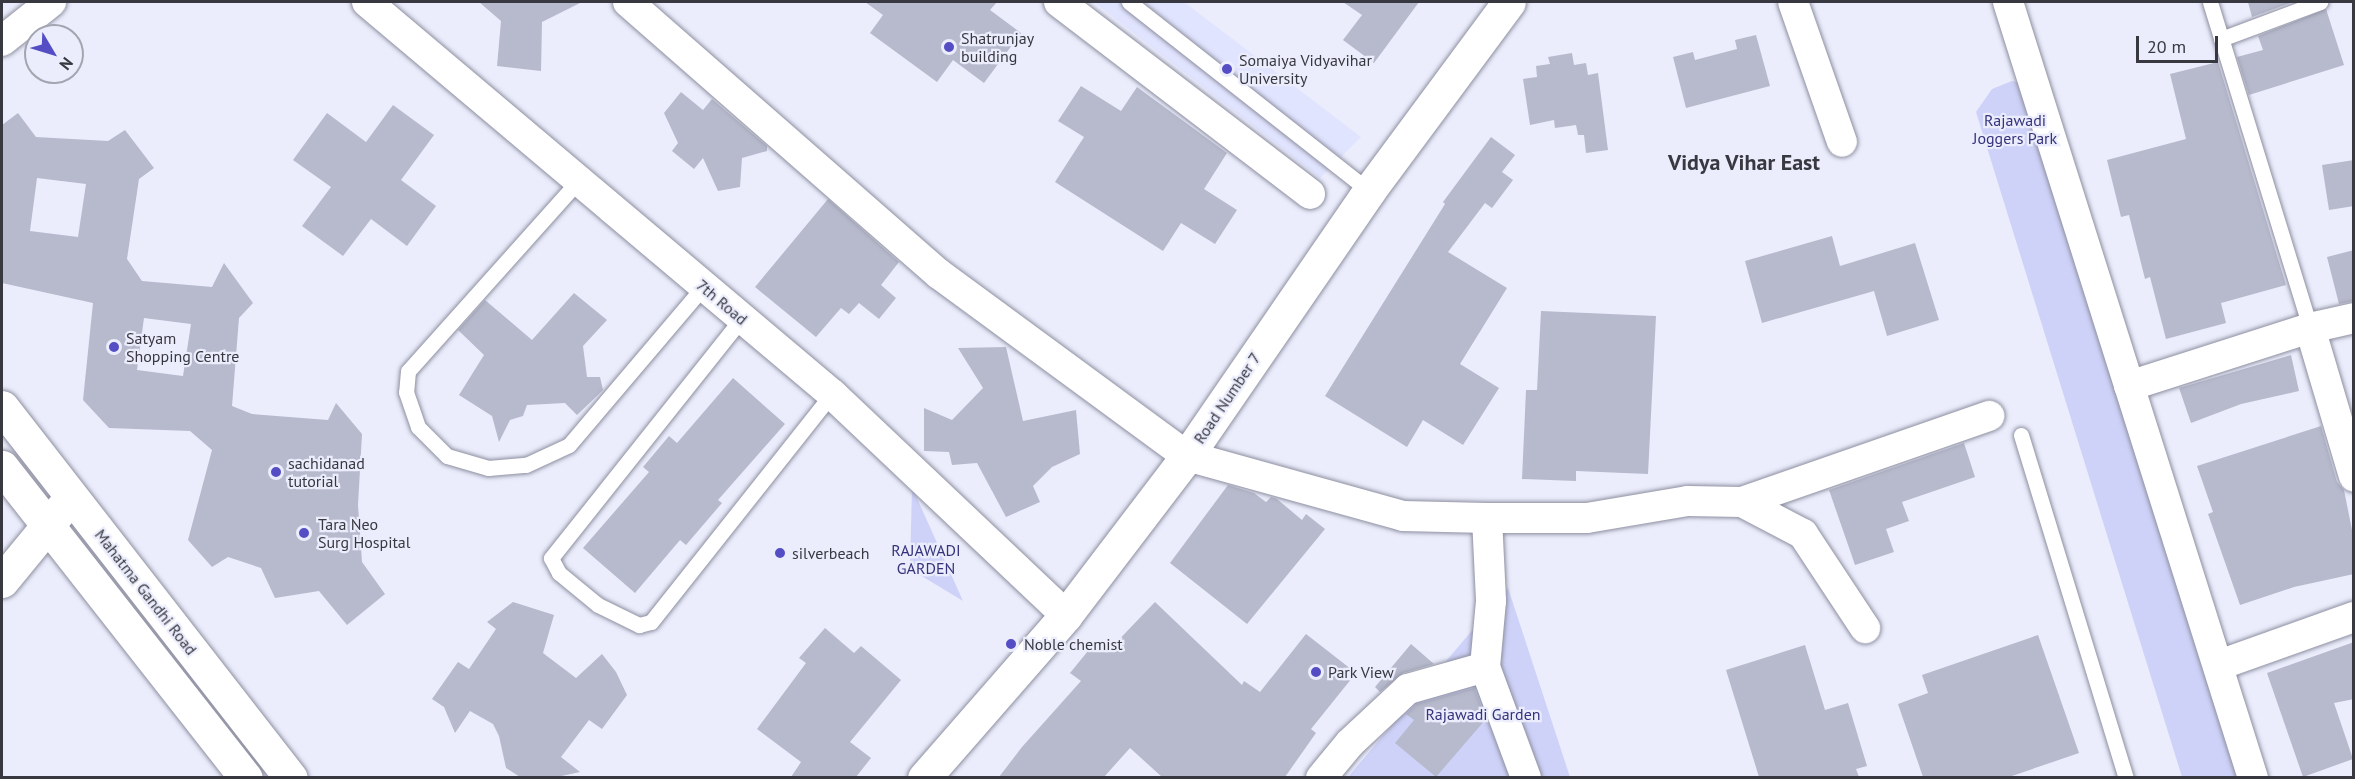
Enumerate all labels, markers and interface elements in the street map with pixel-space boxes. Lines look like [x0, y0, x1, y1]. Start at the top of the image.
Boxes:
north arrow [24, 24, 84, 84]
scale bar [2139, 24, 2222, 62]
place label: Shatrunjay building [961, 28, 1034, 66]
text: 20 m [2147, 35, 2186, 58]
marker: Shatrunjay building [942, 40, 956, 54]
place label: Somaiya Vidyavihar University [1239, 50, 1372, 88]
text: N [55, 54, 78, 74]
marker: Somaiya Vidyavihar University [1220, 62, 1234, 76]
park label: Rajawadi Joggers Park [1973, 110, 2057, 148]
district label: Vidya Vihar East [1668, 150, 1820, 176]
street label: 7th Road [693, 275, 751, 329]
place label: Satyam Shopping Centre [126, 328, 239, 366]
marker: Satyam Shopping Centre [107, 340, 121, 354]
street label: Road Number 7 [1189, 349, 1265, 447]
place label: sachidanad tutorial [288, 453, 365, 491]
marker: sachidanad tutorial [269, 465, 283, 479]
place label: Tara Neo Surg Hospital [318, 514, 410, 552]
marker: Tara Neo Surg Hospital [295, 524, 313, 542]
street label: Mahatma Gandhi Road [91, 525, 201, 659]
park label: RAJAWADI GARDEN [891, 540, 961, 578]
place label: silverbeach [792, 543, 869, 563]
marker: silverbeach [773, 546, 787, 560]
place label: Noble chemist [1024, 634, 1123, 654]
marker: Noble chemist [1002, 635, 1020, 653]
place label: Park View [1328, 662, 1395, 682]
marker: Park View [1309, 665, 1323, 679]
park label: Rajawadi Garden [1425, 704, 1541, 724]

